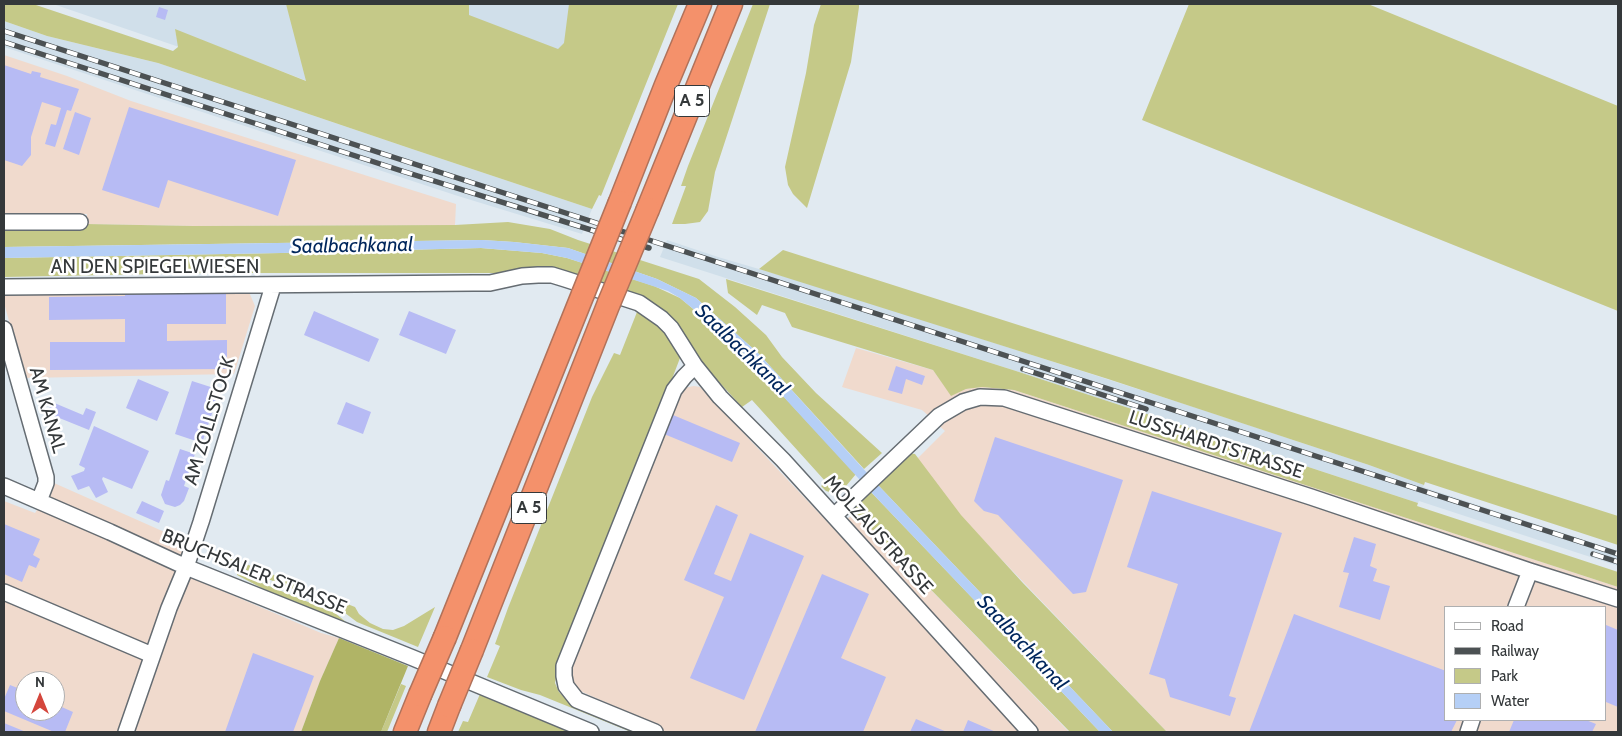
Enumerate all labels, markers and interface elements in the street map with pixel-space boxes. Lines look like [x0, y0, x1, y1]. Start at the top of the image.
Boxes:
road number: A 5 [674, 85, 710, 116]
water label: Saalbachkanal [291, 233, 413, 259]
street label: AN DEN SPIEGELWIESEN [51, 256, 259, 278]
water label: Saalbachkanal [690, 299, 794, 401]
street label: AM ZOLLSTOCK [180, 354, 240, 488]
street label: AM KANAL [24, 364, 70, 456]
street label: LUSSHARDTSTRASSE [1126, 406, 1306, 484]
street label: MOLZAUSTRASSE [819, 471, 937, 599]
road number: A 5 [512, 492, 546, 524]
street label: BRUCHSALER STRASSE [158, 524, 350, 620]
water label: Saalbachkanal [972, 590, 1072, 696]
legend [1444, 606, 1607, 721]
text: Road [1491, 617, 1524, 635]
text: Railway [1491, 642, 1539, 660]
text: Park [1491, 667, 1518, 685]
north arrow [15, 671, 65, 721]
text: N [35, 673, 45, 691]
text: Water [1491, 692, 1529, 710]

